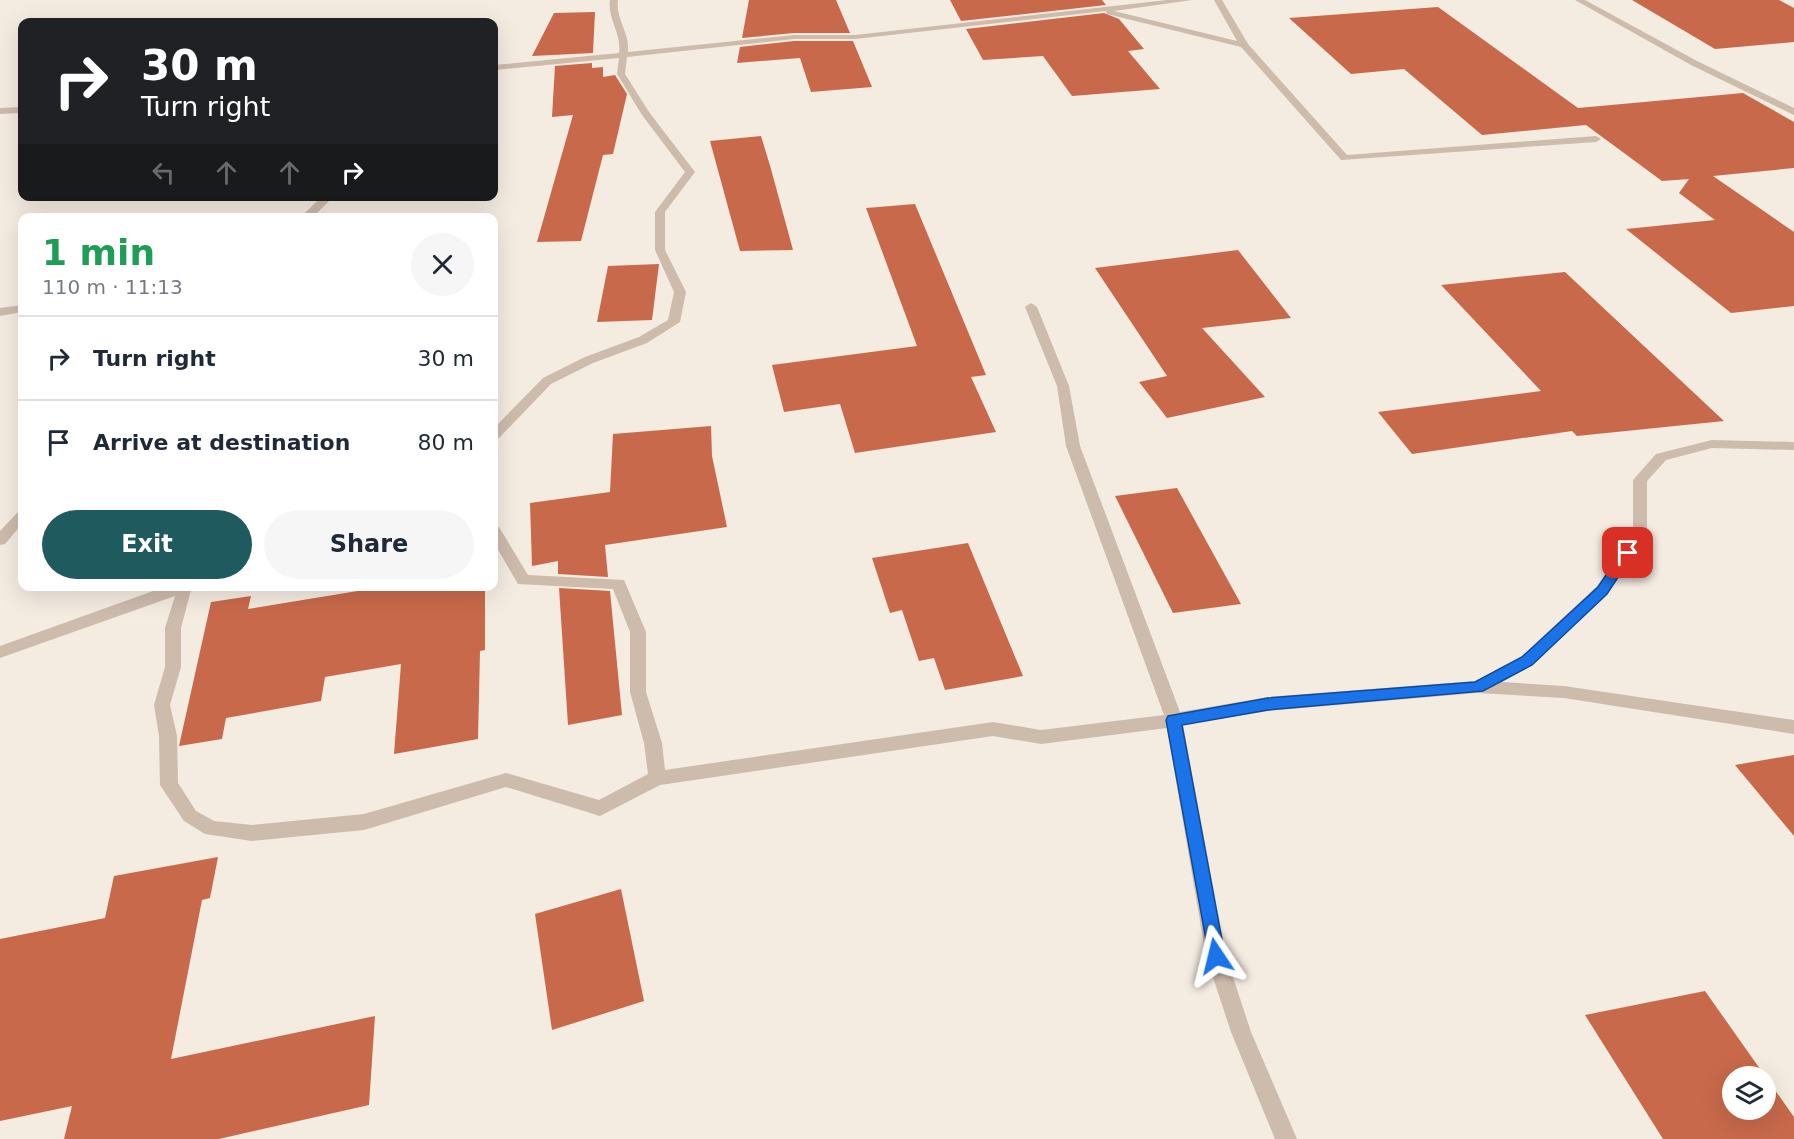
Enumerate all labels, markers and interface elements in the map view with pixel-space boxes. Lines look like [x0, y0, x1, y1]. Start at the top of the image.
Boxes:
text: 30 m [141, 41, 258, 90]
icon: right [42, 42, 120, 120]
text: Turn right [141, 91, 270, 122]
icon: left [147, 156, 180, 189]
icon: ahead [210, 156, 243, 189]
icon: ahead [273, 156, 306, 189]
icon: right [336, 156, 369, 189]
text: 1 min [42, 232, 155, 273]
button: close [411, 233, 474, 296]
text: 110 m · 11:13 [42, 275, 183, 299]
icon: right [42, 342, 75, 375]
text: Turn right [93, 346, 216, 371]
text: 30 m [418, 346, 474, 371]
icon: arrive [42, 426, 75, 459]
text: Arrive at destination [93, 430, 350, 455]
text: 80 m [418, 430, 474, 455]
button: Exit [42, 510, 252, 579]
button: Share [264, 510, 474, 579]
pin [1602, 527, 1653, 578]
icon: arrive [1611, 536, 1644, 569]
position arrow [1184, 924, 1248, 988]
map controls [1722, 1066, 1776, 1120]
button: layers [1722, 1066, 1776, 1120]

